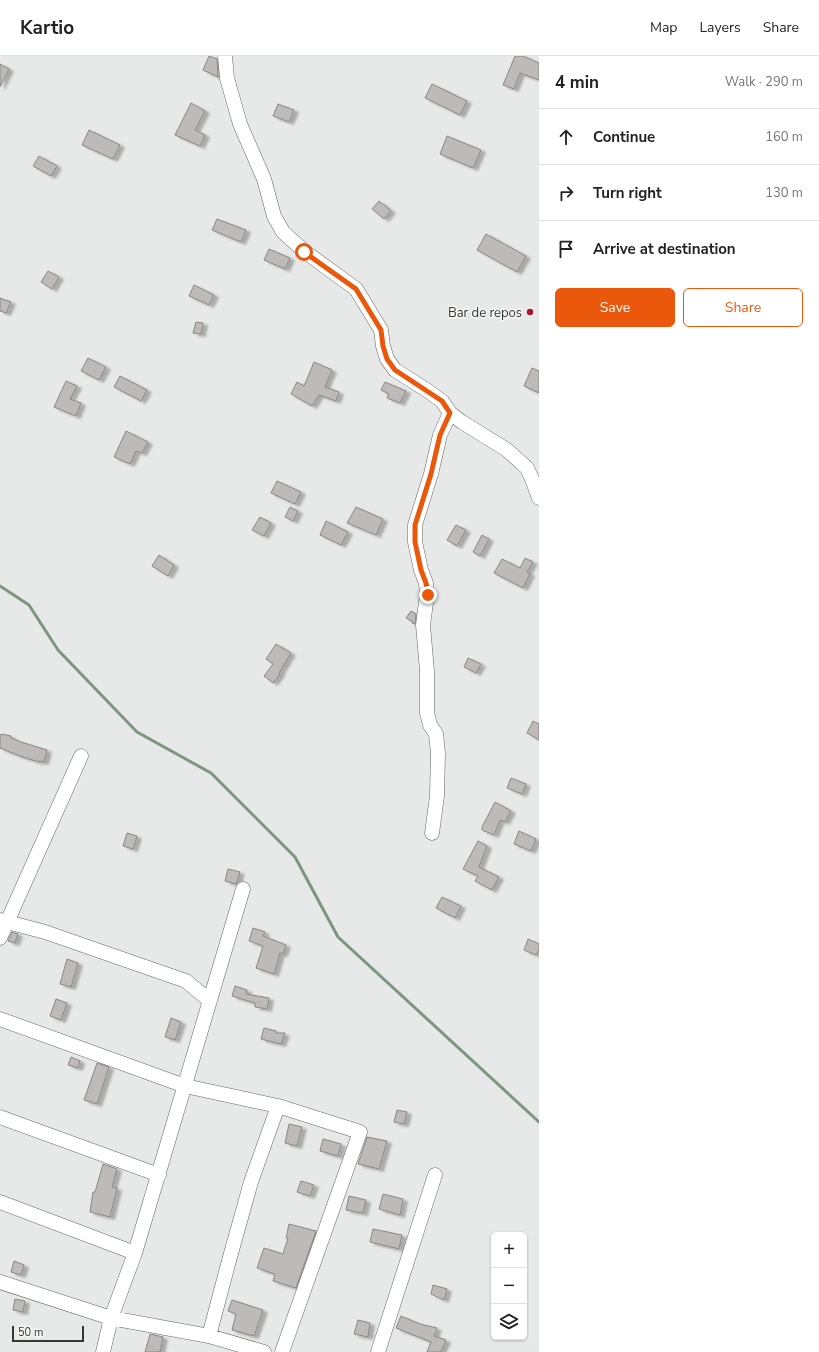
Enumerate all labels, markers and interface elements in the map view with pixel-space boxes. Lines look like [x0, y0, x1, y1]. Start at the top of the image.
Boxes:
text: Kartio [20, 15, 74, 41]
text: Map [650, 18, 677, 37]
text: Layers [699, 18, 741, 37]
text: Share [763, 18, 799, 37]
text: 4 min [555, 71, 599, 94]
text: Walk · 290 m [725, 73, 803, 91]
icon: ahead [555, 126, 577, 148]
text: Continue [593, 127, 655, 147]
text: 160 m [765, 128, 803, 146]
icon: right [555, 182, 577, 204]
text: Turn right [593, 183, 662, 203]
text: 130 m [765, 184, 803, 202]
icon: arrive [555, 238, 577, 260]
text: Arrive at destination [593, 239, 736, 259]
route start [295, 243, 313, 261]
button: Save [555, 288, 675, 327]
button: Share [683, 288, 803, 327]
place label: Bar de repos [448, 304, 522, 322]
marker: Bar de repos [525, 307, 535, 317]
route end [419, 586, 437, 604]
map controls [491, 1232, 527, 1340]
button: + [491, 1232, 527, 1268]
button: − [491, 1268, 527, 1304]
button: layers [491, 1304, 527, 1340]
scale bar [12, 1324, 84, 1343]
text: 50 m [18, 1325, 43, 1340]

